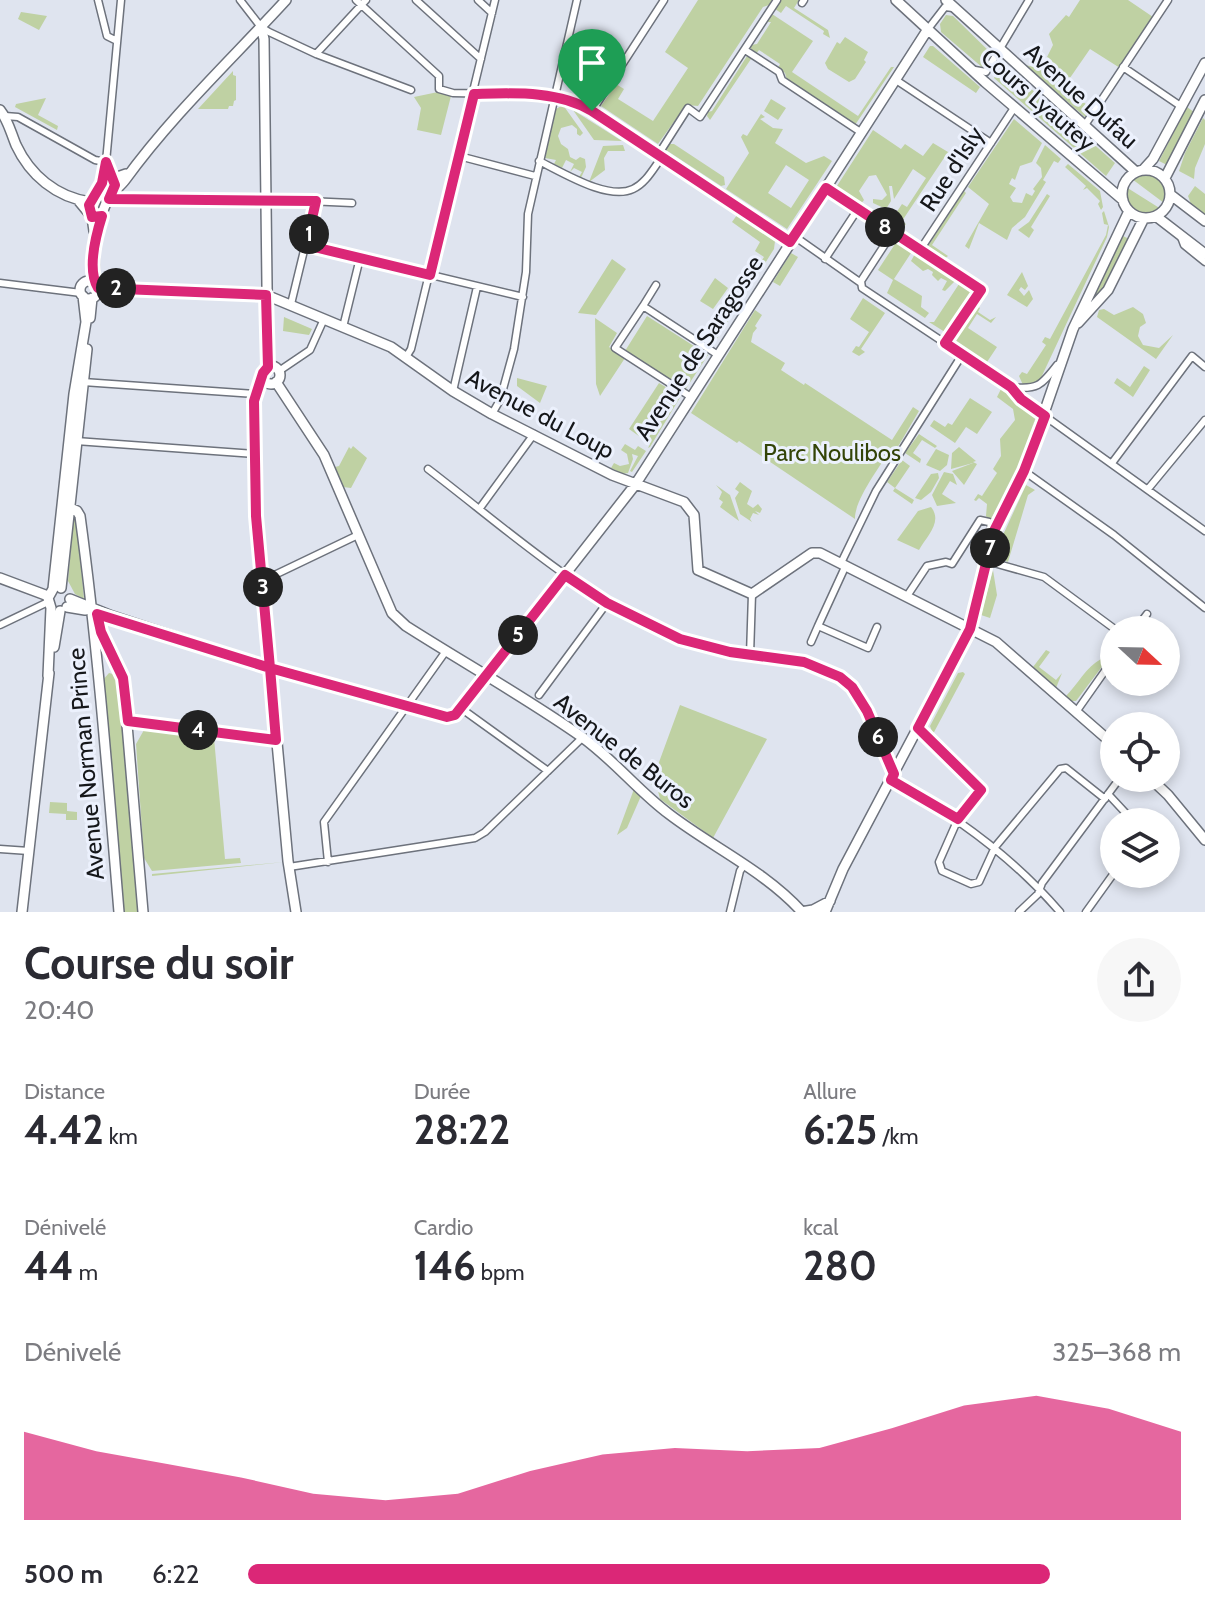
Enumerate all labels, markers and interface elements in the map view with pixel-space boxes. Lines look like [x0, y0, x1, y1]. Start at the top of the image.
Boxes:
pin [558, 29, 626, 111]
street label: Avenue Dufau [1018, 37, 1144, 154]
icon: arrive [570, 41, 614, 85]
street label: Cours Lyautey [975, 42, 1101, 157]
street label: Rue d'Isly [913, 121, 990, 217]
pin: 8 [865, 207, 905, 247]
text: 8 [878, 213, 892, 240]
pin: 1 [289, 214, 329, 254]
text: 1 [305, 220, 313, 247]
street label: Avenue de Saragosse [628, 250, 769, 445]
pin: 2 [96, 268, 136, 308]
text: 2 [110, 274, 122, 301]
street label: Avenue du Loup [461, 362, 619, 465]
park label: Parc Noulibos [763, 438, 901, 467]
pin: 7 [970, 528, 1010, 568]
text: 7 [984, 534, 996, 561]
pin: 3 [243, 567, 283, 607]
text: 3 [257, 573, 269, 600]
pin: 5 [498, 615, 538, 655]
north arrow [1100, 616, 1180, 696]
map controls [1100, 616, 1180, 888]
text: 5 [512, 621, 524, 648]
street label: Avenue Norman Prince [61, 647, 110, 881]
street label: Avenue de Buros [549, 687, 700, 814]
pin: 4 [178, 710, 218, 750]
button: locate [1100, 712, 1180, 792]
text: 4 [191, 716, 205, 743]
pin: 6 [858, 717, 898, 757]
text: 6 [872, 723, 884, 750]
button: layers [1100, 808, 1180, 888]
text: Course du soir [24, 937, 294, 990]
button: share [1097, 938, 1181, 1022]
text: 20:40 [24, 994, 94, 1026]
text: Distance [24, 1078, 105, 1105]
text: Durée [414, 1078, 470, 1105]
text: Allure [803, 1078, 857, 1105]
text: 4.42 [24, 1105, 104, 1154]
text: 28:22 [414, 1105, 510, 1154]
text: 6:25 [803, 1105, 877, 1154]
text: km [104, 1123, 138, 1150]
text: /km [877, 1123, 919, 1150]
text: Dénivelé [24, 1214, 106, 1241]
text: Cardio [414, 1214, 473, 1241]
text: kcal [803, 1214, 838, 1241]
text: 44 [24, 1241, 74, 1290]
text: 146 [414, 1241, 476, 1290]
text: 280 [803, 1241, 877, 1290]
text: m [74, 1259, 98, 1286]
text: bpm [476, 1259, 524, 1286]
text: Dénivelé [24, 1336, 121, 1368]
text: 325–368 m [1052, 1336, 1181, 1368]
text: 500 m [24, 1558, 103, 1590]
text: 6:22 [152, 1558, 199, 1590]

